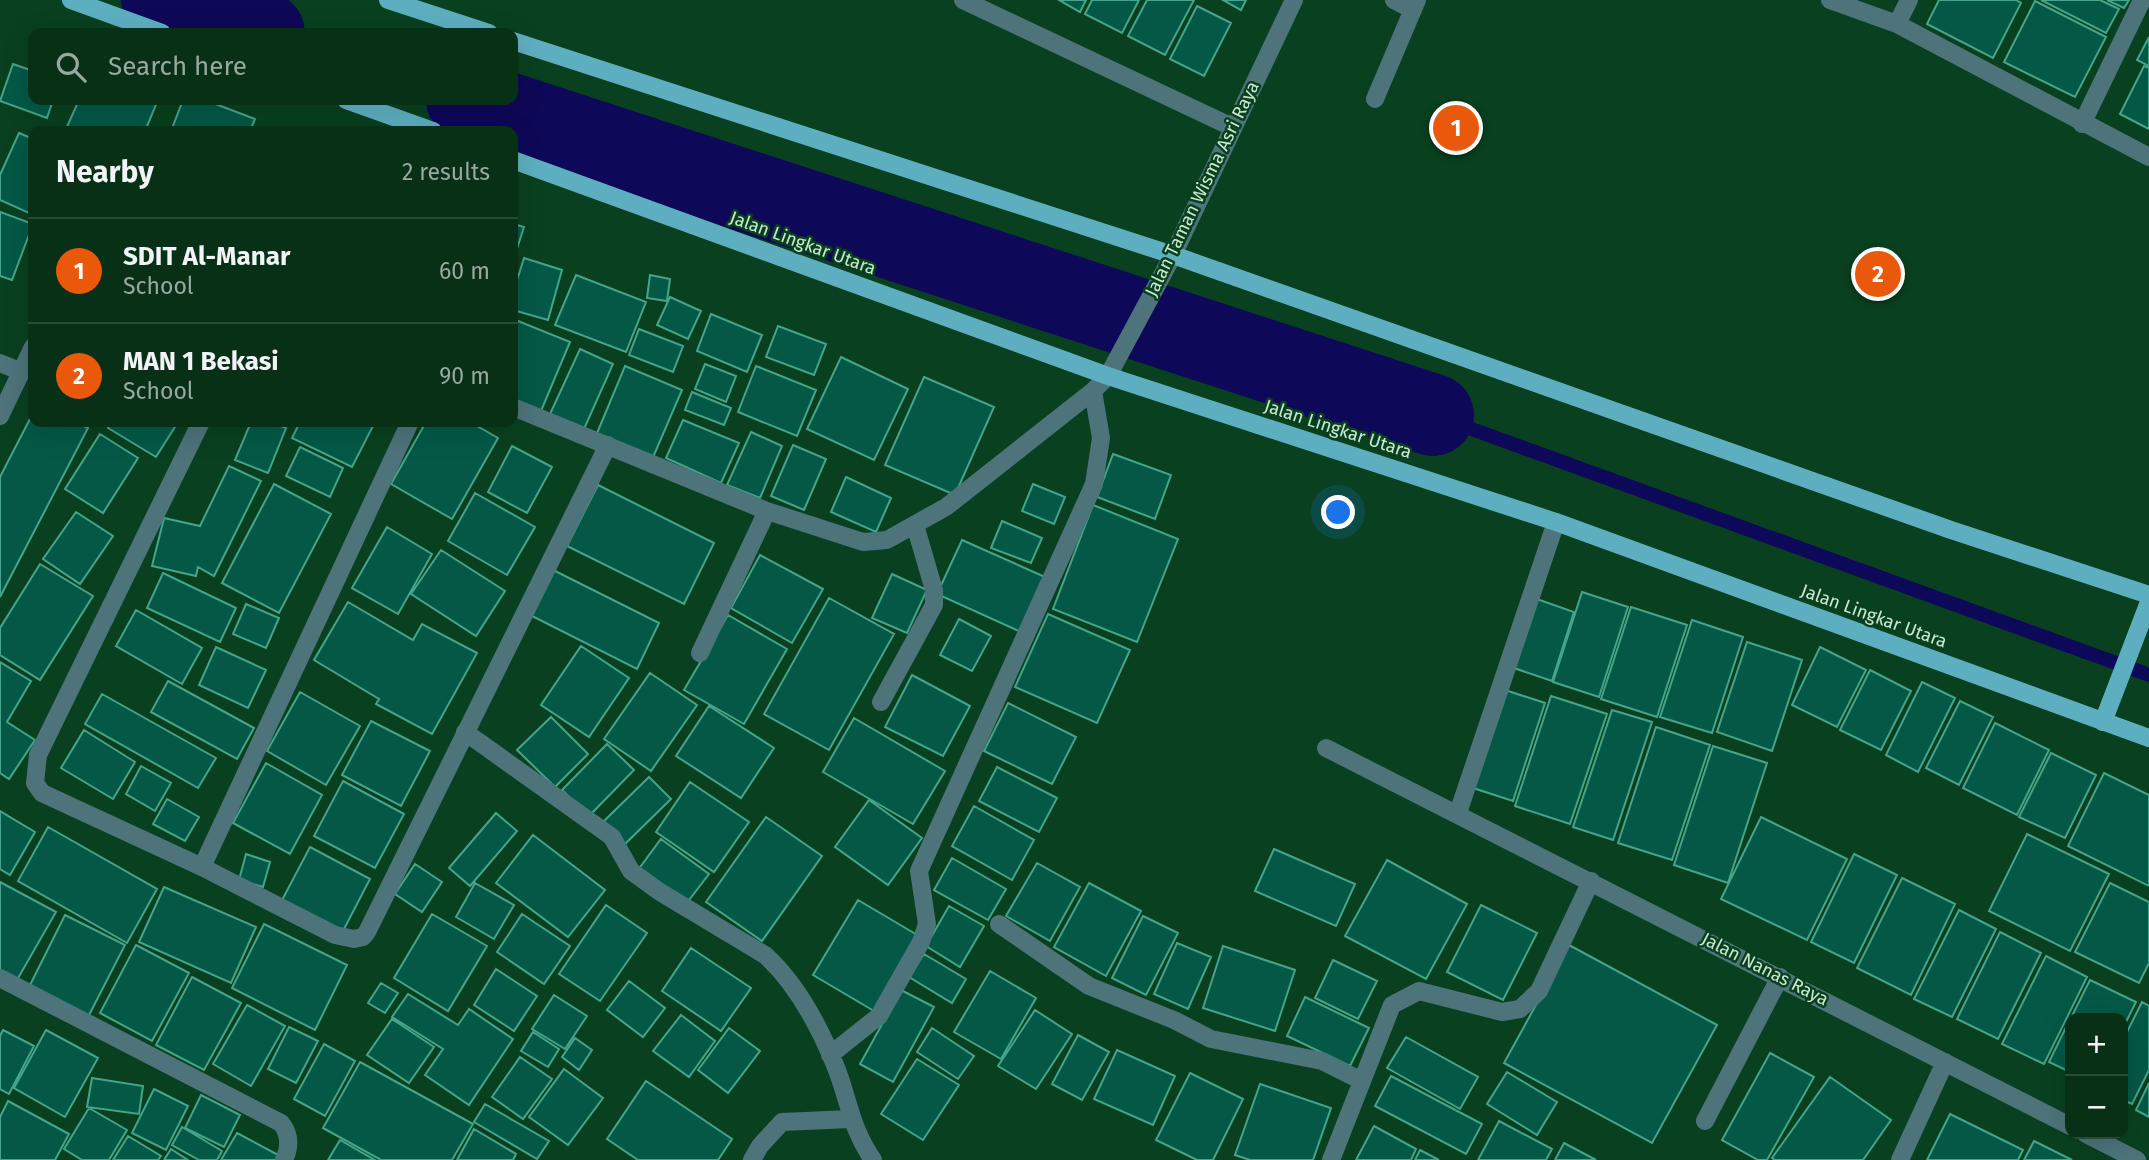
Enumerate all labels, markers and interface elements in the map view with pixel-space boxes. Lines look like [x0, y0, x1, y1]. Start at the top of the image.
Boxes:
search box [28, 28, 518, 105]
icon: search [52, 48, 90, 86]
text: Search here [108, 51, 247, 82]
street label: Jalan Taman Wisma Asri Raya [1140, 78, 1264, 300]
pin: 1 [1433, 102, 1479, 154]
text: Nearby [56, 154, 154, 190]
text: 2 results [402, 158, 490, 186]
street label: Jalan Lingkar Utara [727, 206, 879, 280]
text: SDIT Al-Manar [123, 241, 290, 272]
pin: 2 [1855, 248, 1901, 300]
text: 1 [74, 257, 84, 285]
text: 60 m [439, 257, 490, 285]
text: School [123, 272, 194, 300]
text: MAN 1 Bekasi [123, 346, 279, 377]
text: 2 [73, 362, 85, 390]
text: 90 m [439, 362, 490, 390]
text: School [123, 377, 194, 405]
street label: Jalan Lingkar Utara [1261, 395, 1415, 463]
your location [1321, 495, 1355, 529]
street label: Jalan Lingkar Utara [1798, 579, 1950, 653]
street label: Jalan Nanas Raya [1698, 928, 1832, 1010]
map controls [2065, 1013, 2128, 1139]
button: + [2065, 1013, 2128, 1076]
button: − [2065, 1076, 2128, 1139]

